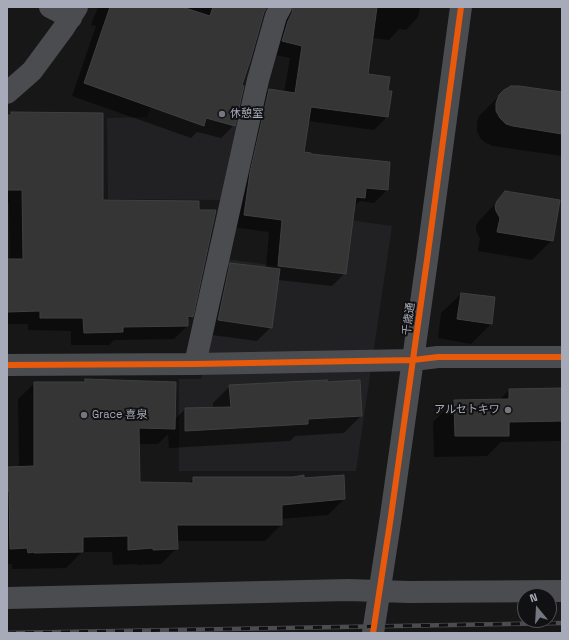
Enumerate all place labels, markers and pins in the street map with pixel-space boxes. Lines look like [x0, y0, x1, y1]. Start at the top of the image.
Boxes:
place label: 休憩室 [230, 107, 263, 121]
marker: 休憩室 [217, 109, 227, 119]
place label: アルセトキワ [434, 403, 500, 417]
marker: アルセトキワ [503, 405, 513, 415]
place label: Grace 喜泉 [92, 408, 147, 422]
marker: Grace 喜泉 [79, 410, 89, 420]

